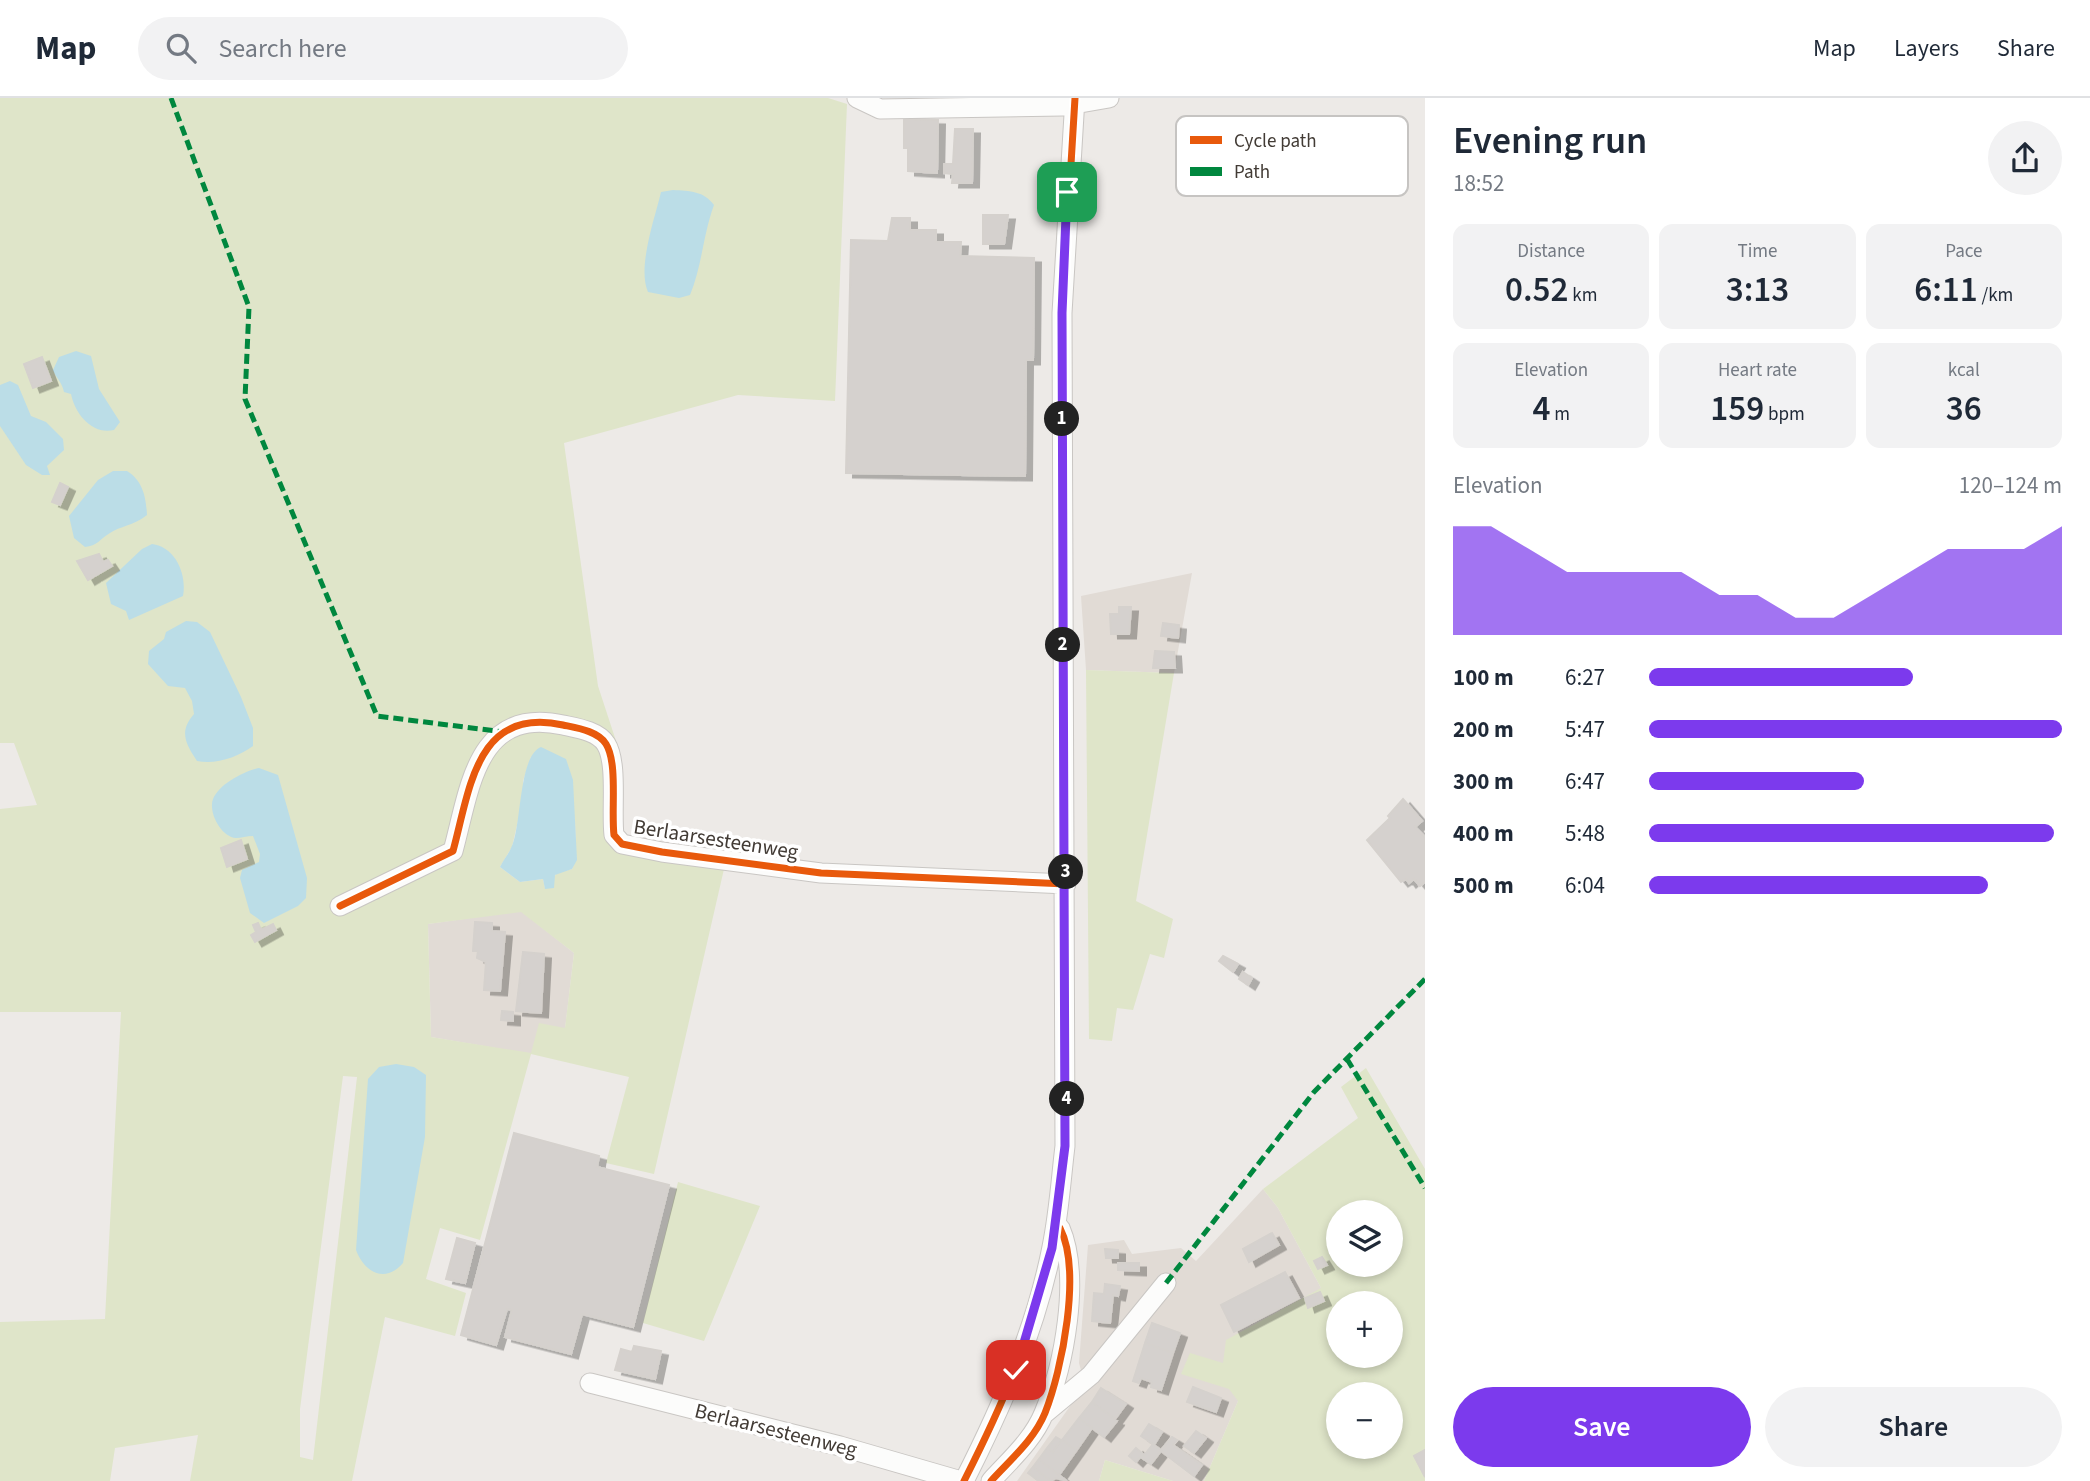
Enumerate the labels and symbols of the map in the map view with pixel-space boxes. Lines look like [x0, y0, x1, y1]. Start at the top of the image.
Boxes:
legend [1176, 116, 1408, 196]
text: Cycle path [1234, 128, 1316, 155]
text: Path [1234, 159, 1270, 186]
pin [1037, 162, 1097, 222]
pin: 1 [1044, 402, 1080, 436]
pin: 2 [1046, 628, 1080, 662]
street label: Berlaarsesteenweg [632, 811, 801, 867]
pin: 3 [1048, 854, 1084, 890]
pin: 4 [1050, 1082, 1084, 1116]
pin [986, 1340, 1046, 1400]
street label: Berlaarsesteenweg [692, 1395, 861, 1465]

